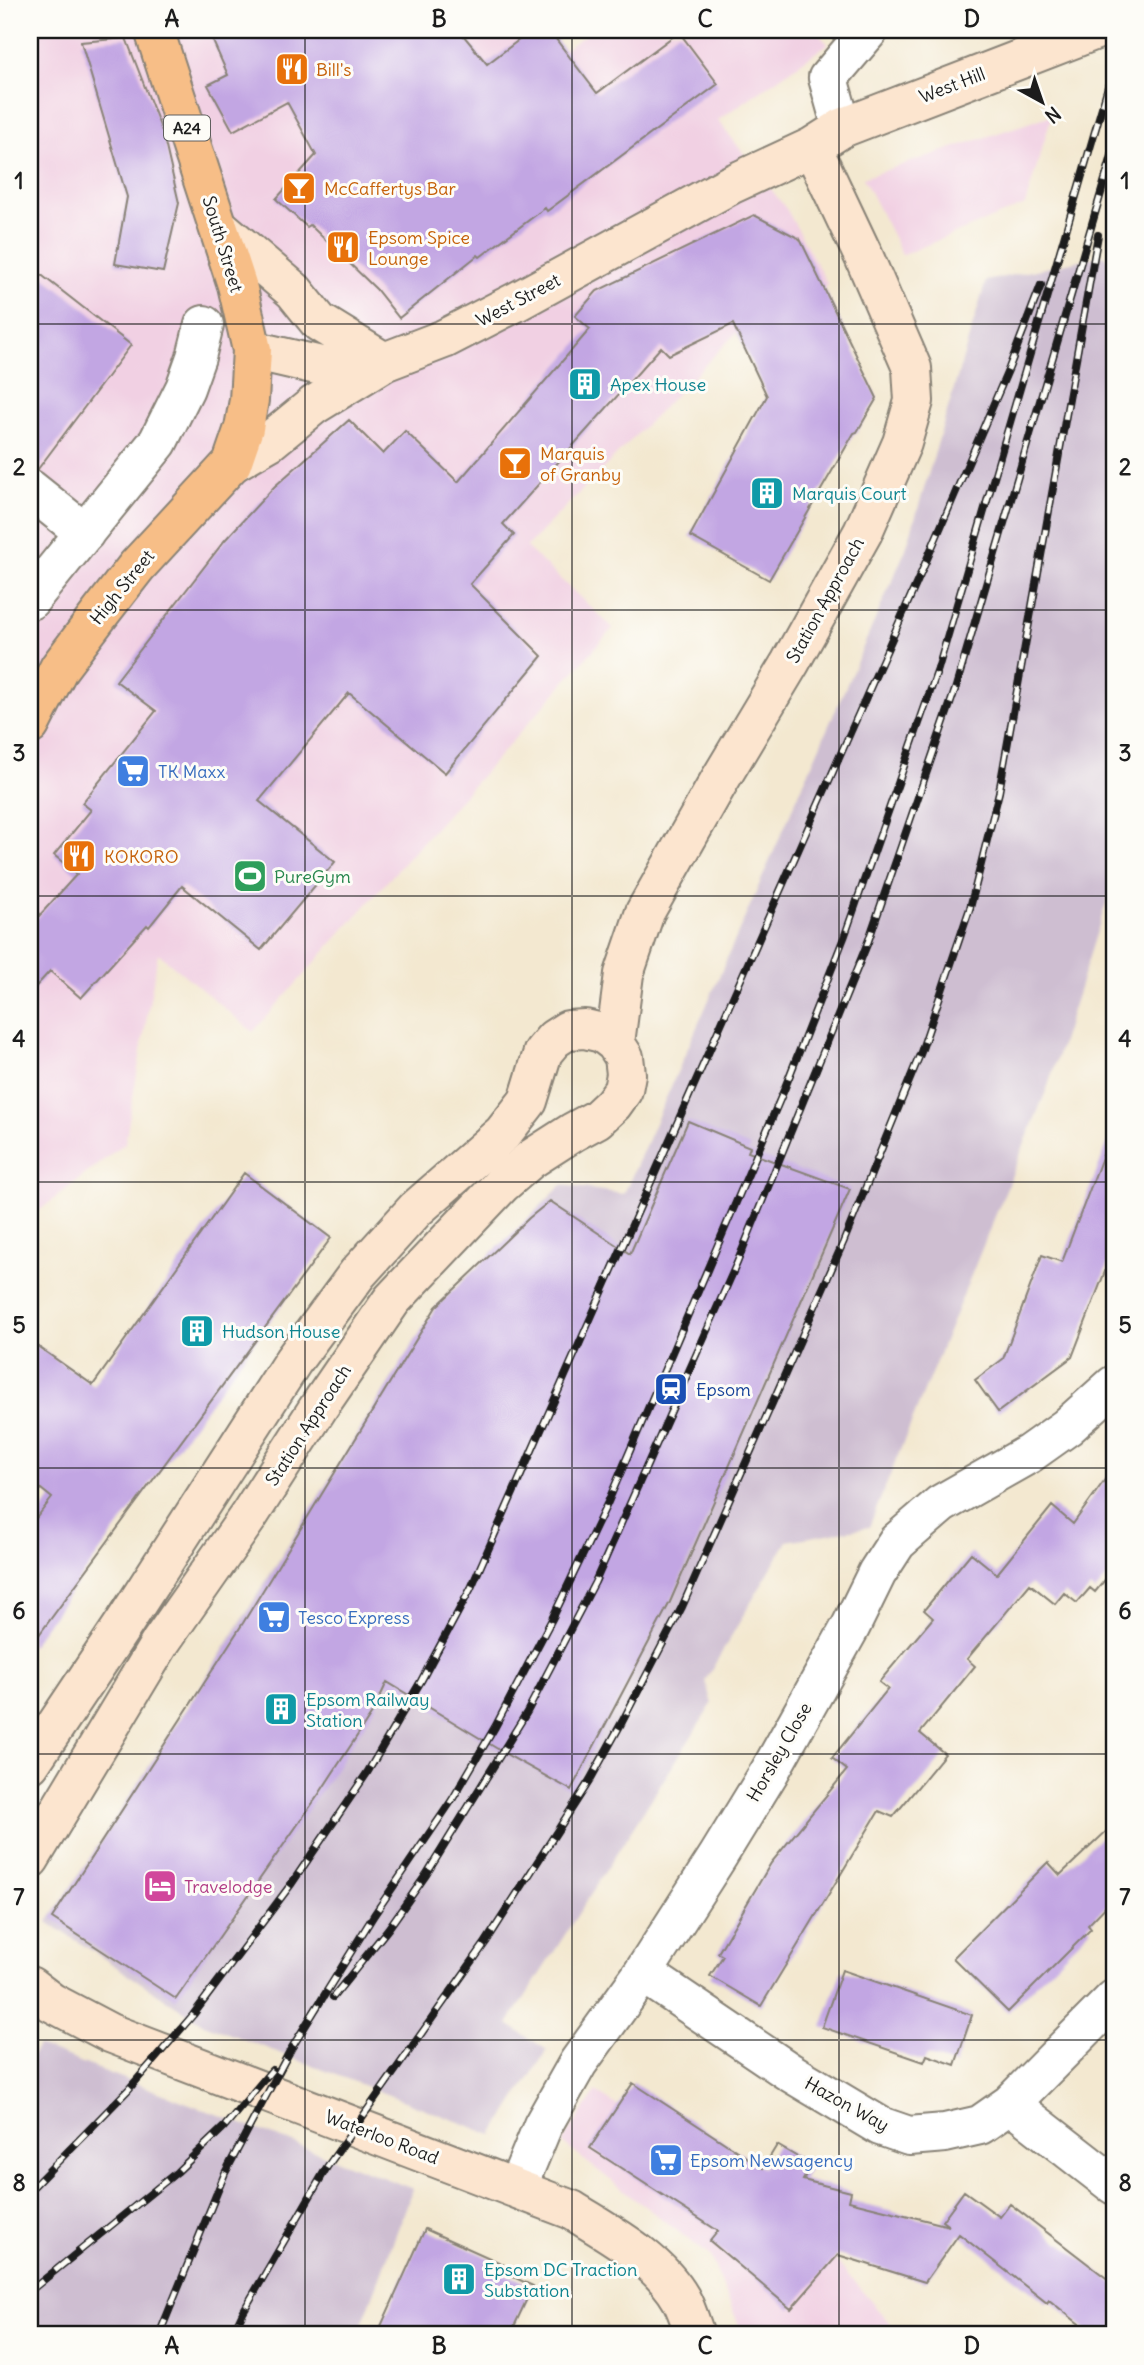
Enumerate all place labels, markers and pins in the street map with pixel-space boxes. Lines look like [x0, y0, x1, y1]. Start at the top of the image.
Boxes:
restaurant icon: Bill's [273, 50, 311, 88]
place label: Bill's [316, 58, 352, 81]
bar icon: McCaffertys Bar [280, 169, 318, 207]
place label: McCaffertys Bar [324, 177, 457, 200]
place label: Epsom Spice Lounge [368, 226, 470, 270]
restaurant icon: Epsom Spice Lounge [324, 228, 362, 266]
building icon: Apex House [566, 365, 604, 403]
place label: Apex House [610, 373, 706, 396]
place label: Marquis of Granby [540, 442, 621, 486]
bar icon: Marquis of Granby [496, 444, 534, 482]
building icon: Marquis Court [748, 474, 786, 512]
place label: Marquis Court [792, 482, 907, 505]
supermarket icon: TK Maxx [114, 752, 152, 790]
place label: TK Maxx [158, 760, 225, 783]
restaurant icon: KOKORO [60, 837, 98, 875]
place label: KOKORO [104, 845, 179, 868]
sports icon: PureGym [231, 857, 269, 895]
place label: PureGym [274, 865, 351, 888]
building icon: Hudson House [178, 1312, 216, 1350]
place label: Hudson House [222, 1320, 340, 1343]
station icon: Epsom [652, 1370, 690, 1408]
place label: Epsom [696, 1378, 751, 1401]
supermarket icon: Tesco Express [255, 1598, 293, 1636]
place label: Tesco Express [298, 1606, 410, 1629]
place label: Epsom Railway Station [306, 1688, 429, 1732]
building icon: Epsom Railway Station [262, 1690, 300, 1728]
hotel icon: Travelodge [141, 1867, 179, 1905]
place label: Travelodge [184, 1875, 273, 1898]
supermarket icon: Epsom Newsagency [647, 2141, 685, 2179]
place label: Epsom Newsagency [690, 2149, 853, 2172]
place label: Epsom DC Traction Substation [484, 2258, 637, 2302]
building icon: Epsom DC Traction Substation [440, 2260, 478, 2298]

